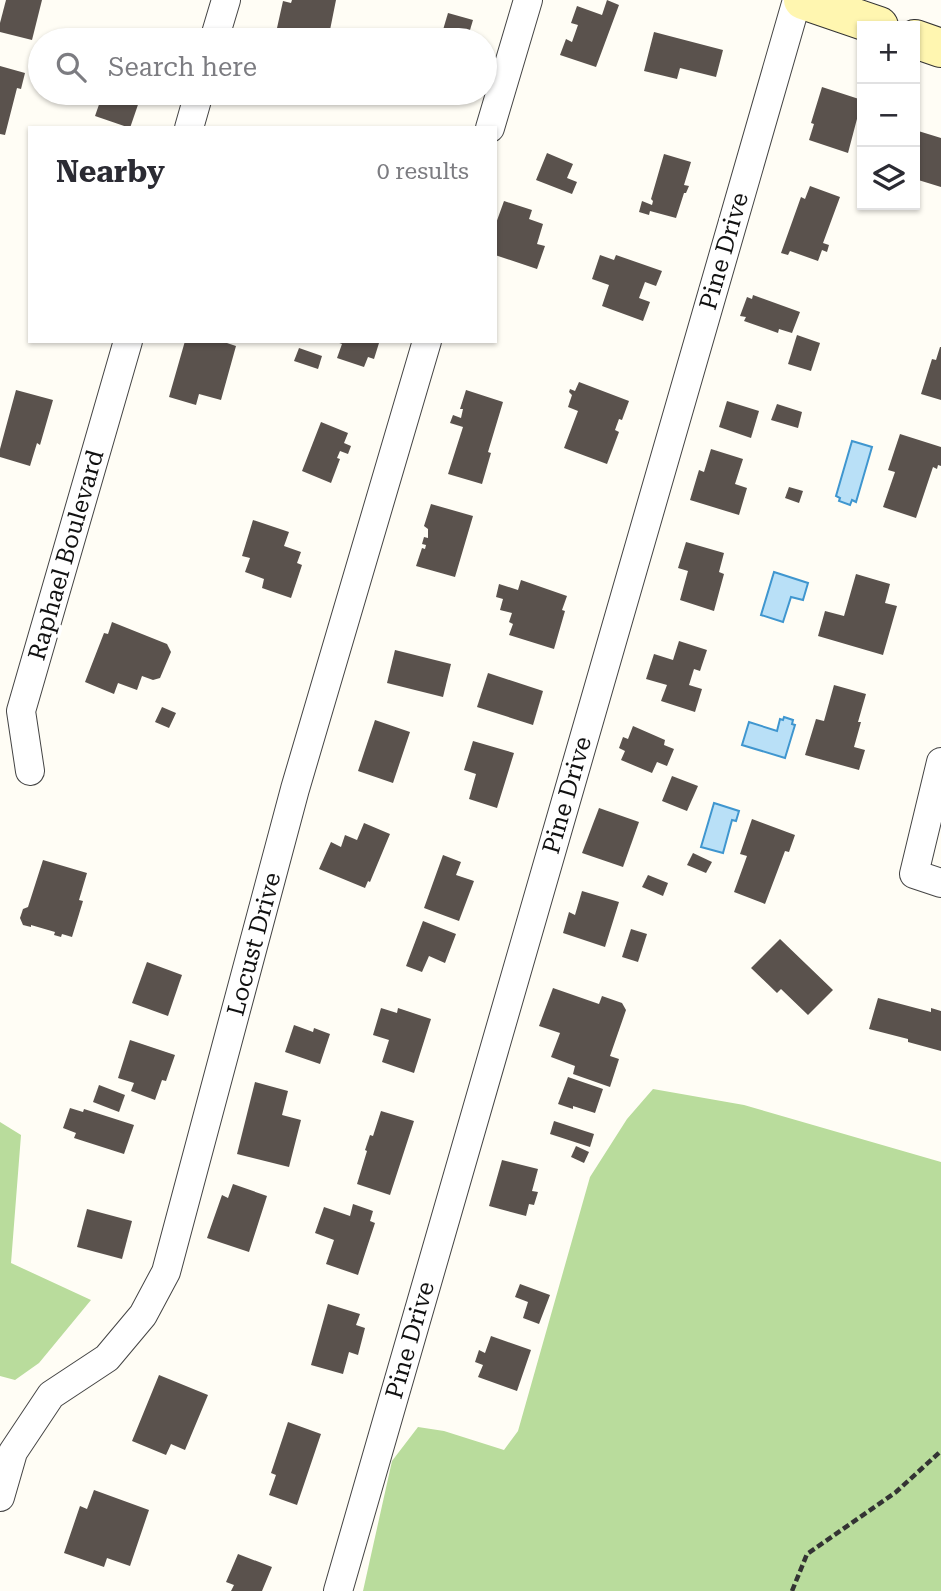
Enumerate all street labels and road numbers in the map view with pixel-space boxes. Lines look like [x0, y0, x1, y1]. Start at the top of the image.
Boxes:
street label: Pine Drive [694, 189, 754, 313]
street label: Raphael Boulevard [23, 447, 109, 663]
street label: Pine Drive [537, 733, 597, 857]
street label: Locust Drive [221, 869, 287, 1019]
street label: Pine Drive [380, 1278, 440, 1402]

